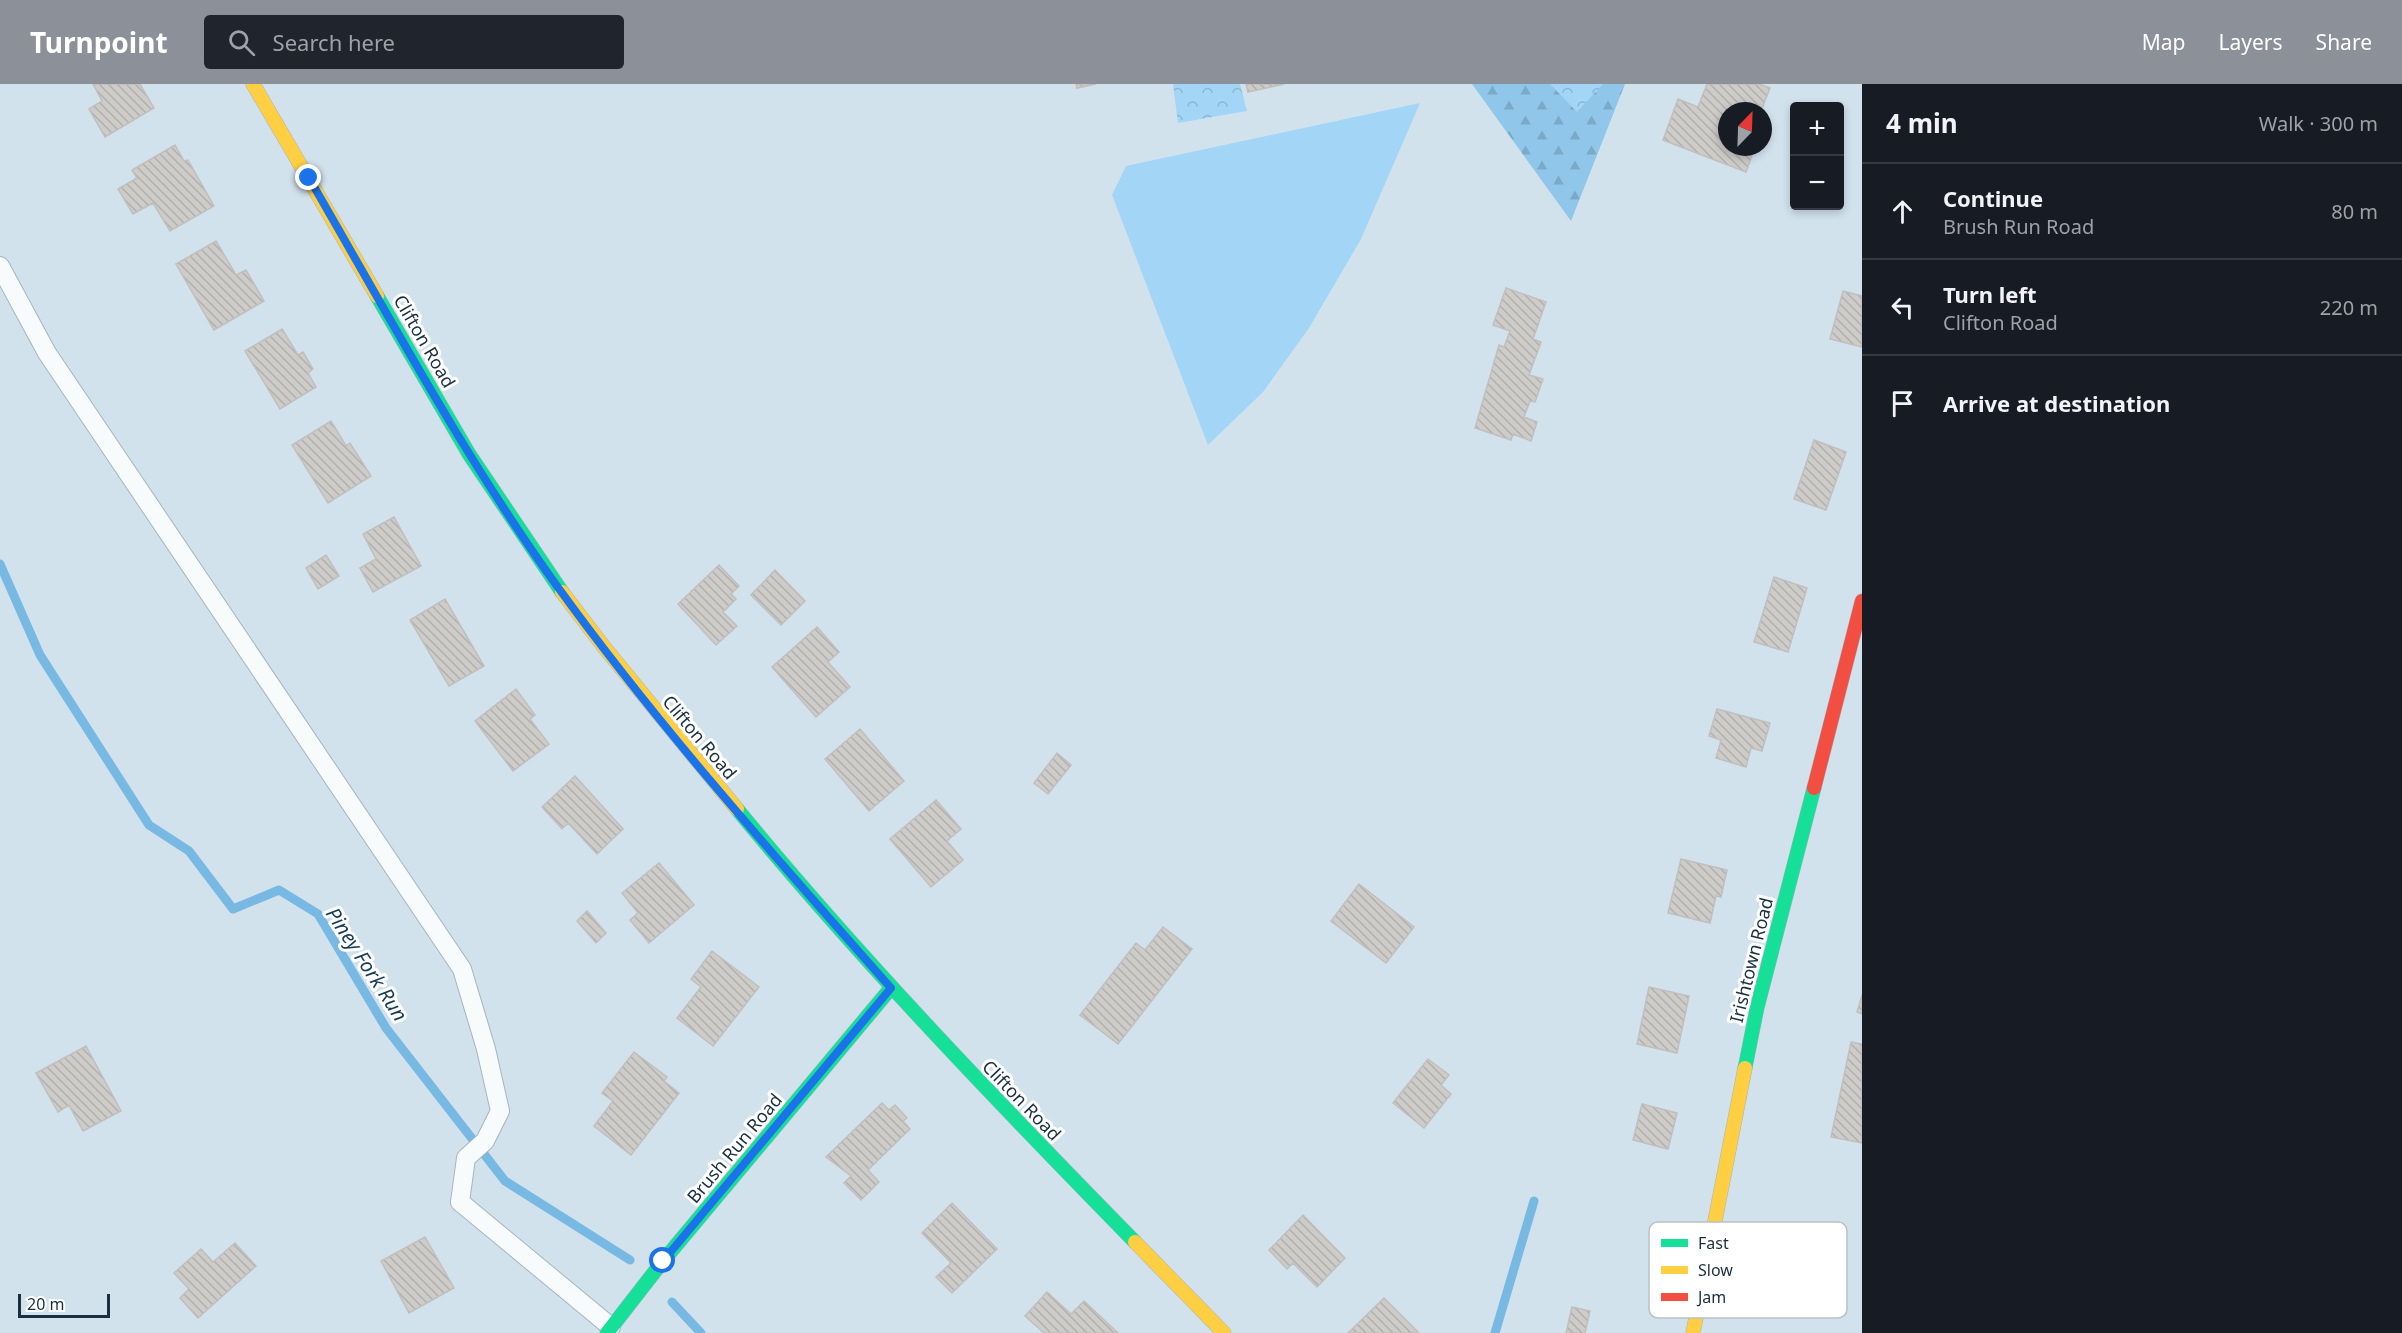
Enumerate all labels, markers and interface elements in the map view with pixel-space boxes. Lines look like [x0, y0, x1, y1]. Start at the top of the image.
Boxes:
search box [204, 15, 624, 69]
text: Turnpoint [30, 23, 168, 61]
icon: search [225, 26, 258, 59]
text: Search here [273, 27, 395, 57]
text: Map [2142, 28, 2186, 56]
text: Layers [2219, 28, 2283, 56]
text: Share [2316, 28, 2372, 56]
north arrow [1718, 102, 1772, 156]
map controls [1790, 102, 1844, 210]
button: + [1790, 102, 1844, 156]
text: 4 min [1886, 105, 1958, 141]
text: Walk · 300 m [2259, 110, 2378, 137]
button: − [1790, 156, 1844, 210]
route end [295, 164, 321, 190]
text: Continue [1943, 183, 2043, 213]
icon: ahead [1886, 195, 1919, 228]
text: 80 m [2331, 198, 2378, 225]
text: Brush Run Road [1943, 213, 2094, 240]
text: Turn left [1943, 279, 2037, 309]
street label: Clifton Road [389, 290, 461, 392]
icon: left [1886, 291, 1919, 324]
text: 220 m [2320, 294, 2378, 321]
text: Clifton Road [1943, 309, 2058, 336]
icon: arrive [1886, 387, 1919, 420]
text: Arrive at destination [1943, 388, 2170, 418]
street label: Clifton Road [658, 690, 742, 784]
street label: Irishtown Road [1724, 895, 1778, 1025]
water label: Piney Fork Run [320, 902, 414, 1026]
street label: Clifton Road [977, 1055, 1067, 1145]
street label: Brush Run Road [681, 1088, 787, 1208]
legend [1649, 1222, 1847, 1318]
text: Fast [1698, 1232, 1729, 1254]
route start [649, 1247, 675, 1273]
text: Slow [1698, 1259, 1733, 1281]
text: Jam [1696, 1286, 1726, 1308]
scale bar [18, 1291, 110, 1318]
text: 20 m [27, 1293, 64, 1315]

